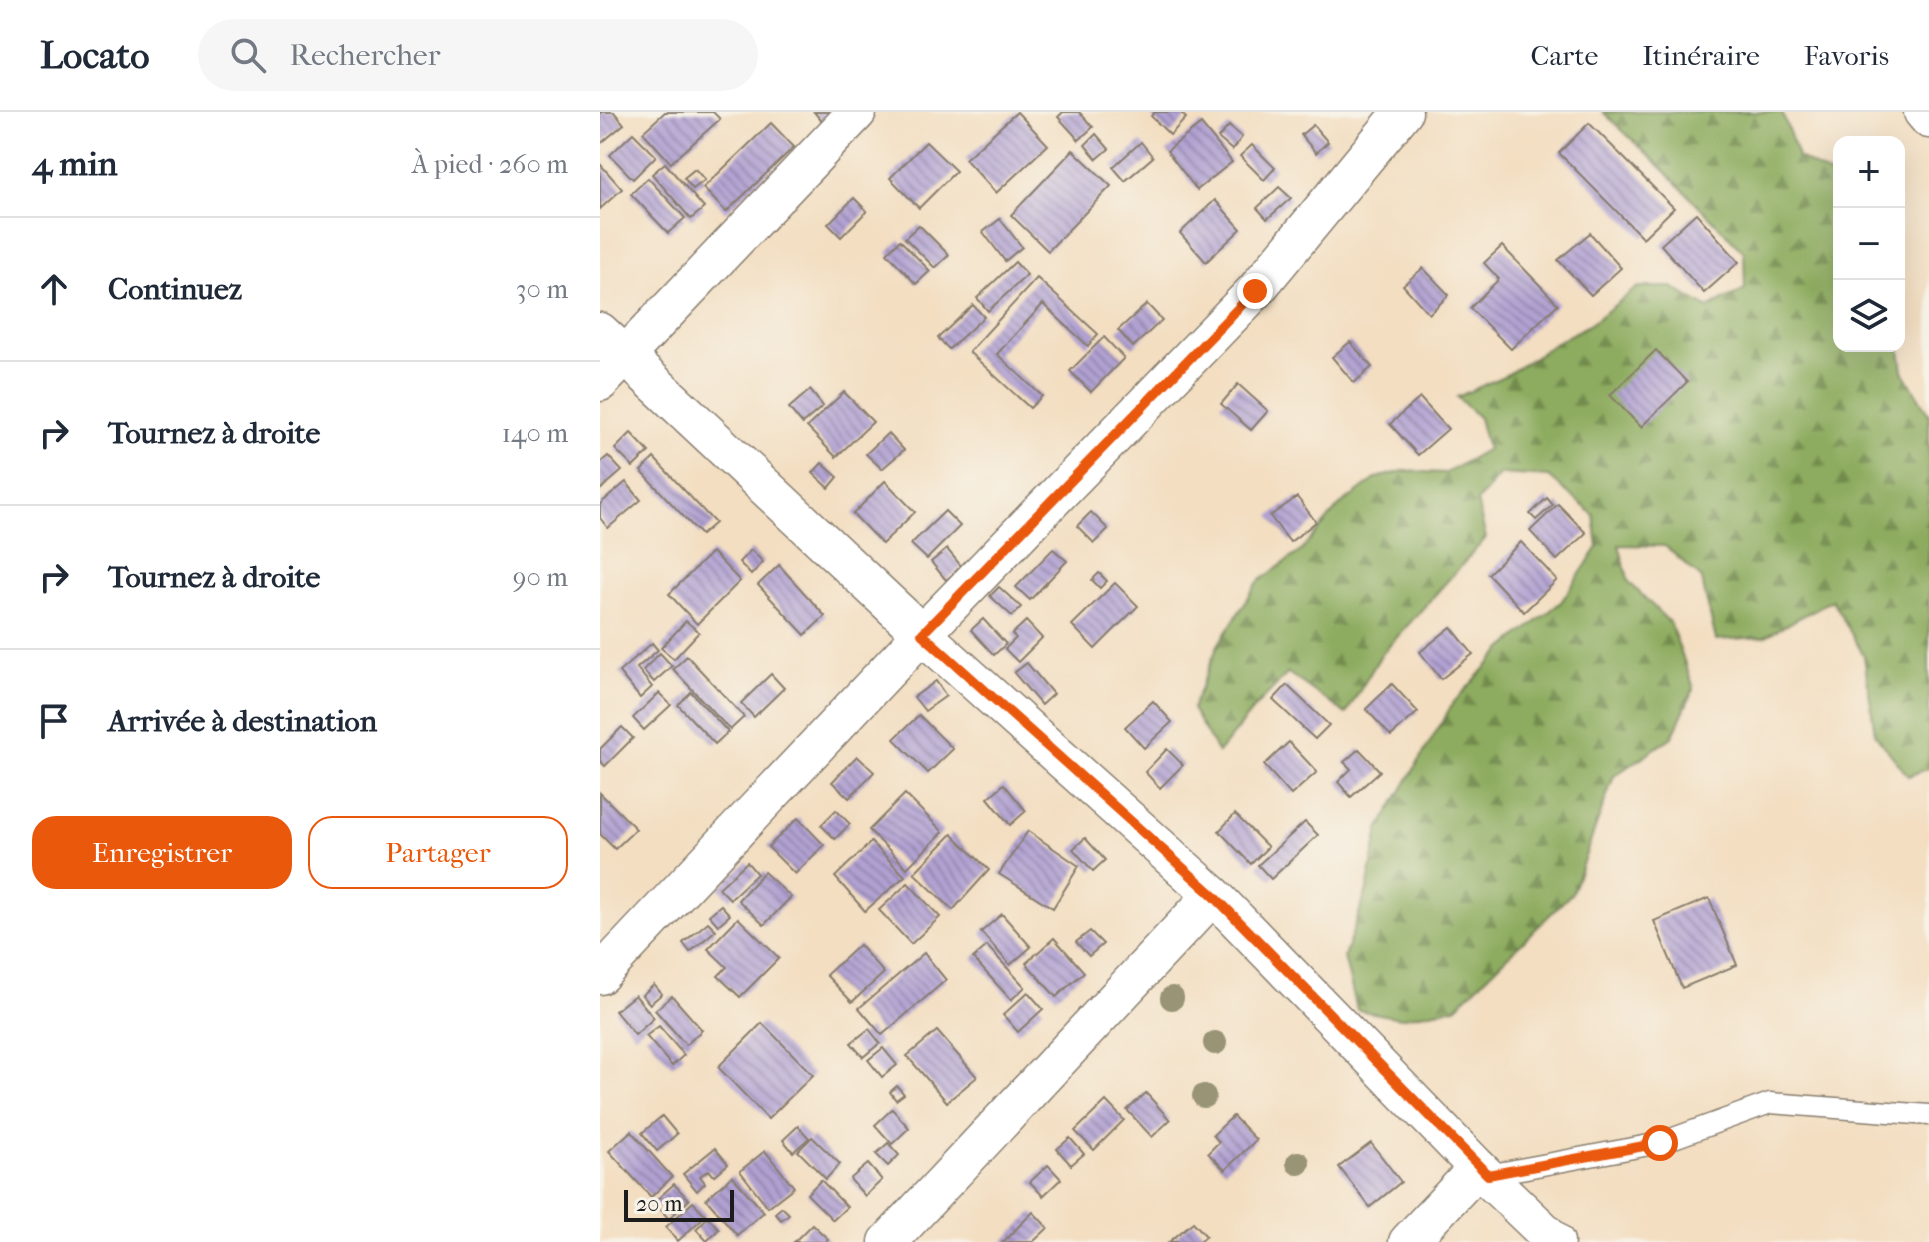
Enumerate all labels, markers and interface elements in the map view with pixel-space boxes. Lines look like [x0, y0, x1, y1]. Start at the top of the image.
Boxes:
search box [198, 19, 758, 91]
text: Locato [40, 33, 150, 78]
icon: search [226, 33, 270, 77]
text: Rechercher [290, 38, 440, 73]
text: Carte [1531, 39, 1598, 72]
text: Itinéraire [1642, 39, 1760, 72]
text: Favoris [1804, 39, 1889, 72]
map controls [1833, 136, 1905, 352]
button: + [1833, 136, 1905, 208]
text: 4 min [32, 144, 117, 184]
text: À pied · 260 m [412, 149, 568, 180]
button: − [1833, 208, 1905, 280]
icon: ahead [32, 267, 76, 311]
text: Continuez [108, 272, 242, 307]
route end [1237, 273, 1273, 309]
text: 30 m [516, 274, 568, 305]
button: layers [1833, 280, 1905, 352]
icon: right [32, 411, 76, 455]
text: Tournez à droite [108, 416, 320, 451]
text: 140 m [502, 418, 568, 449]
icon: right [32, 555, 76, 599]
text: Tournez à droite [108, 560, 320, 595]
text: 90 m [513, 562, 568, 593]
icon: arrive [32, 699, 76, 743]
text: Arrivée à destination [108, 704, 377, 739]
button: Enregistrer [32, 816, 292, 889]
button: Partager [308, 816, 568, 889]
route start [1642, 1125, 1678, 1161]
scale bar [624, 1186, 734, 1222]
text: 20 m [636, 1191, 682, 1217]

